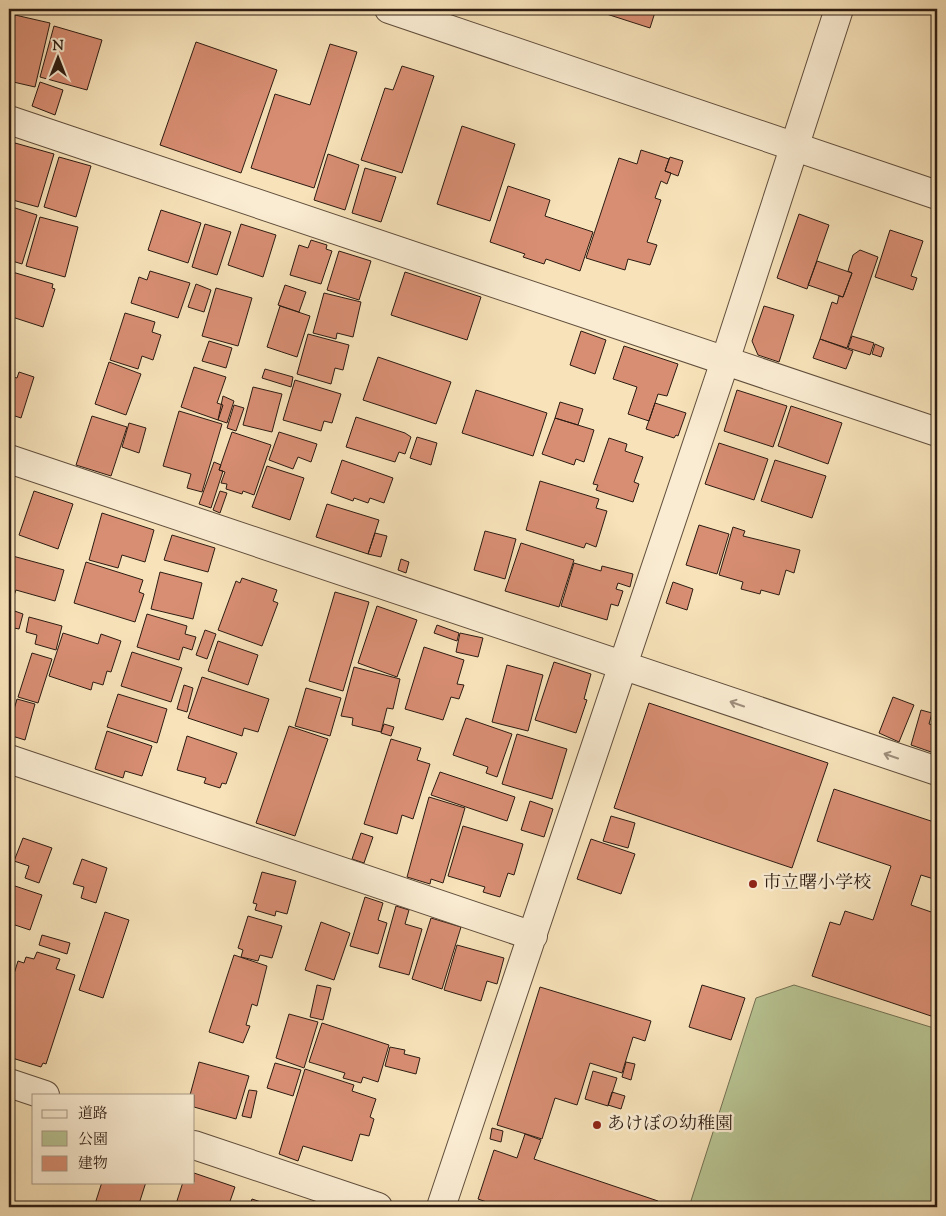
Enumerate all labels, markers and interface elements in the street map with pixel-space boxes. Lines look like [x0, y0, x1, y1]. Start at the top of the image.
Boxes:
north arrow [32, 32, 82, 82]
text: N [52, 37, 64, 57]
one-way arrow [730, 699, 745, 708]
one-way arrow [883, 750, 899, 760]
place label: 市立曙小学校 [763, 871, 871, 897]
marker: 市立曙小学校 [747, 878, 759, 890]
legend [32, 1094, 195, 1184]
text: 道路 [78, 1104, 108, 1125]
place label: あけぼの幼稚園 [607, 1112, 733, 1138]
marker: あけぼの幼稚園 [591, 1119, 603, 1131]
text: 公園 [78, 1130, 108, 1151]
text: 建物 [78, 1154, 108, 1175]

